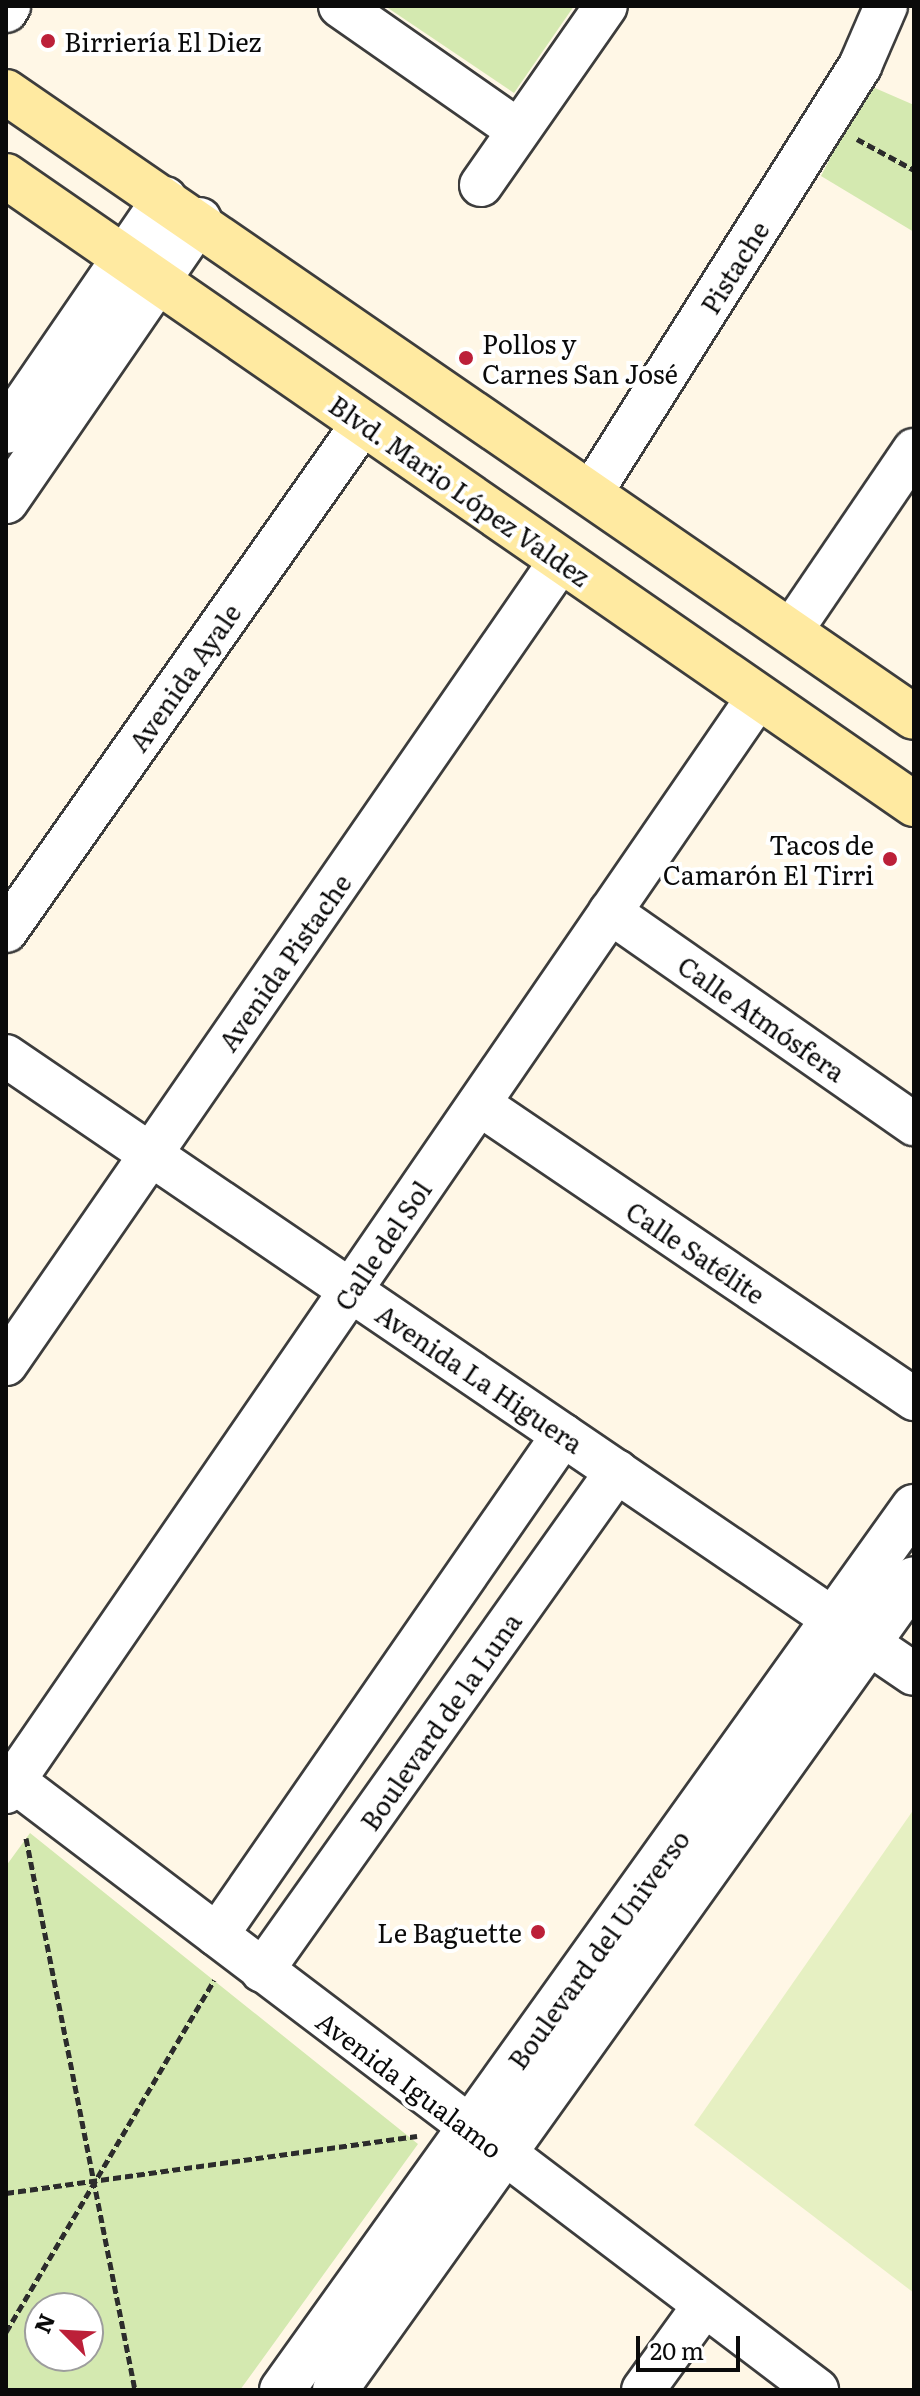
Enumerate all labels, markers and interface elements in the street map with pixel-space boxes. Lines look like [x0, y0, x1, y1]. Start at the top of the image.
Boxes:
place label: Birriería El Diez [64, 25, 261, 57]
marker: Birriería El Diez [39, 32, 57, 50]
street label: Pistache [693, 215, 775, 319]
place label: Pollos y Carnes San José [482, 327, 678, 388]
marker: Pollos y Carnes San José [457, 349, 475, 367]
street label: Blvd. Mario López Valdez [324, 388, 596, 592]
street label: Avenida Ayale [122, 597, 246, 757]
place label: Tacos de Camarón El Tirri [663, 828, 874, 890]
marker: Tacos de Camarón El Tirri [881, 850, 899, 868]
street label: Avenida Pistache [211, 867, 357, 1057]
street label: Calle Atmósfera [672, 949, 852, 1087]
street label: Calle del Sol [327, 1174, 437, 1316]
street label: Calle Satélite [621, 1194, 771, 1310]
street label: Avenida La Higuera [371, 1297, 589, 1459]
street label: Boulevard de la Luna [353, 1606, 527, 1836]
street label: Boulevard del Universo [501, 1823, 695, 2075]
place label: Le Baguette [377, 1916, 522, 1948]
marker: Le Baguette [529, 1923, 547, 1941]
street label: Avenida Igualamo [311, 2004, 509, 2164]
north arrow [24, 2292, 104, 2372]
text: N [25, 2308, 62, 2338]
scale bar [640, 2320, 744, 2370]
text: 20 m [650, 2332, 704, 2367]

